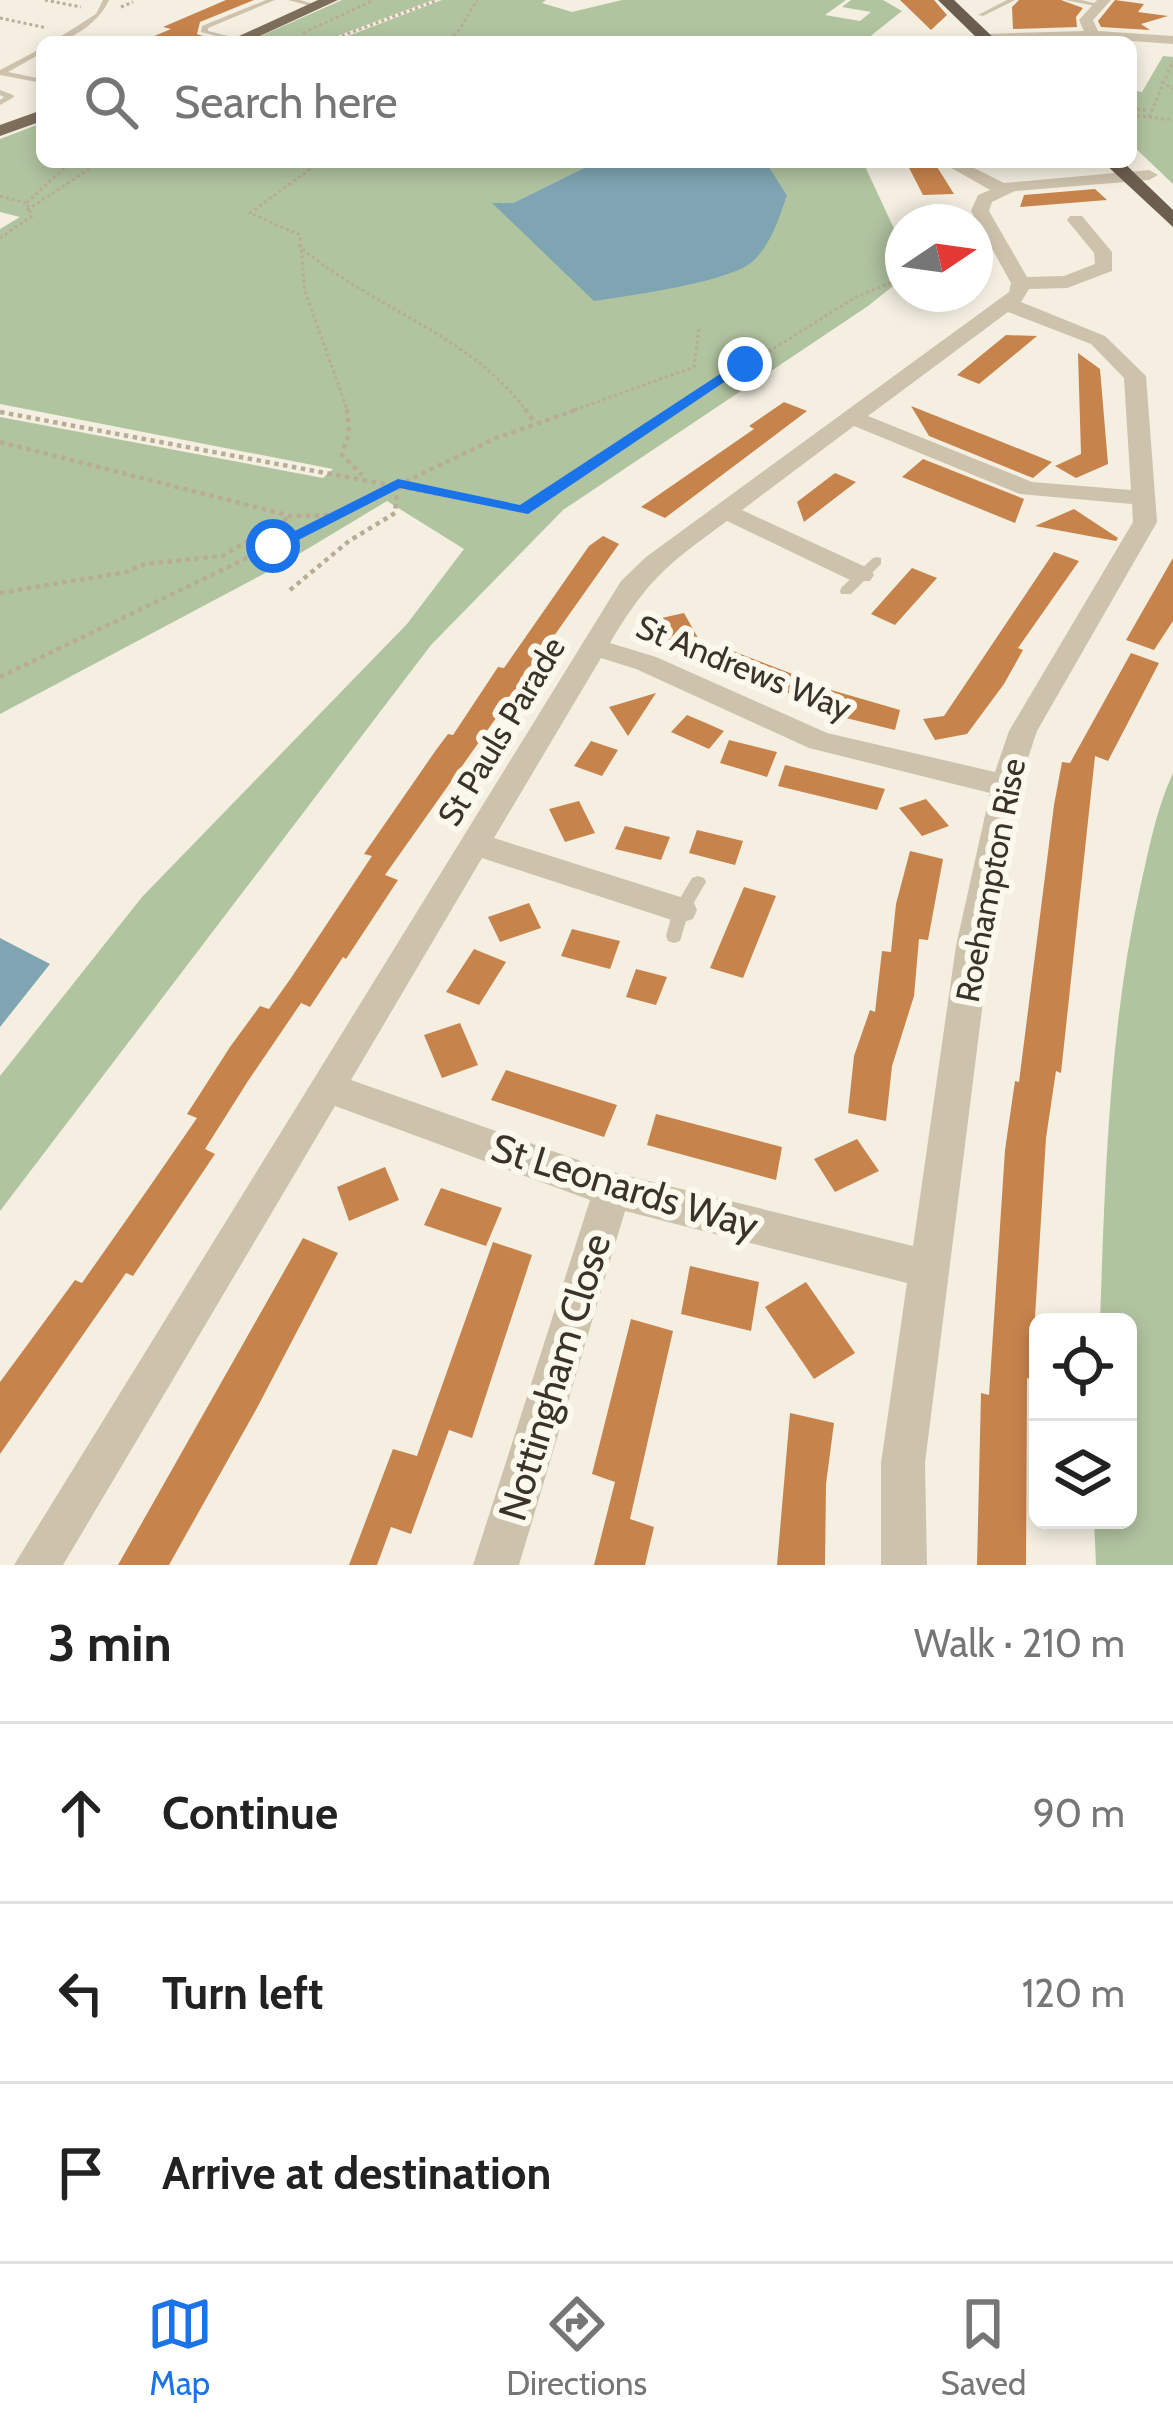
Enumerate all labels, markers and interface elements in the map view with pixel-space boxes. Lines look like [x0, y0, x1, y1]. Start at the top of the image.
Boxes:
search box [36, 36, 1137, 168]
icon: search [78, 69, 144, 135]
text: Search here [174, 75, 398, 129]
north arrow [885, 204, 993, 312]
route end [718, 337, 772, 391]
route start [246, 519, 300, 573]
street label: St Andrews Way [631, 606, 858, 728]
street label: St Pauls Parade [429, 629, 573, 833]
street label: Roehampton Rise [947, 755, 1033, 1005]
street label: St Leonards Way [486, 1123, 765, 1249]
street label: Nottingham Close [488, 1228, 620, 1526]
map controls [1029, 1313, 1137, 1529]
button: locate [1029, 1313, 1137, 1421]
button: layers [1029, 1421, 1137, 1529]
text: 3 min [48, 1612, 172, 1674]
text: Walk · 210 m [914, 1619, 1125, 1667]
icon: ahead [48, 1780, 114, 1846]
text: Continue [162, 1786, 338, 1840]
text: 90 m [1033, 1789, 1125, 1837]
icon: left [48, 1960, 114, 2026]
text: Turn left [162, 1966, 324, 2020]
text: 120 m [1022, 1969, 1125, 2017]
icon: arrive [48, 2140, 114, 2206]
text: Arrive at destination [162, 2146, 551, 2200]
tab: Map [147, 2291, 213, 2403]
tab: Directions [506, 2291, 647, 2403]
tab: Saved [941, 2291, 1026, 2403]

